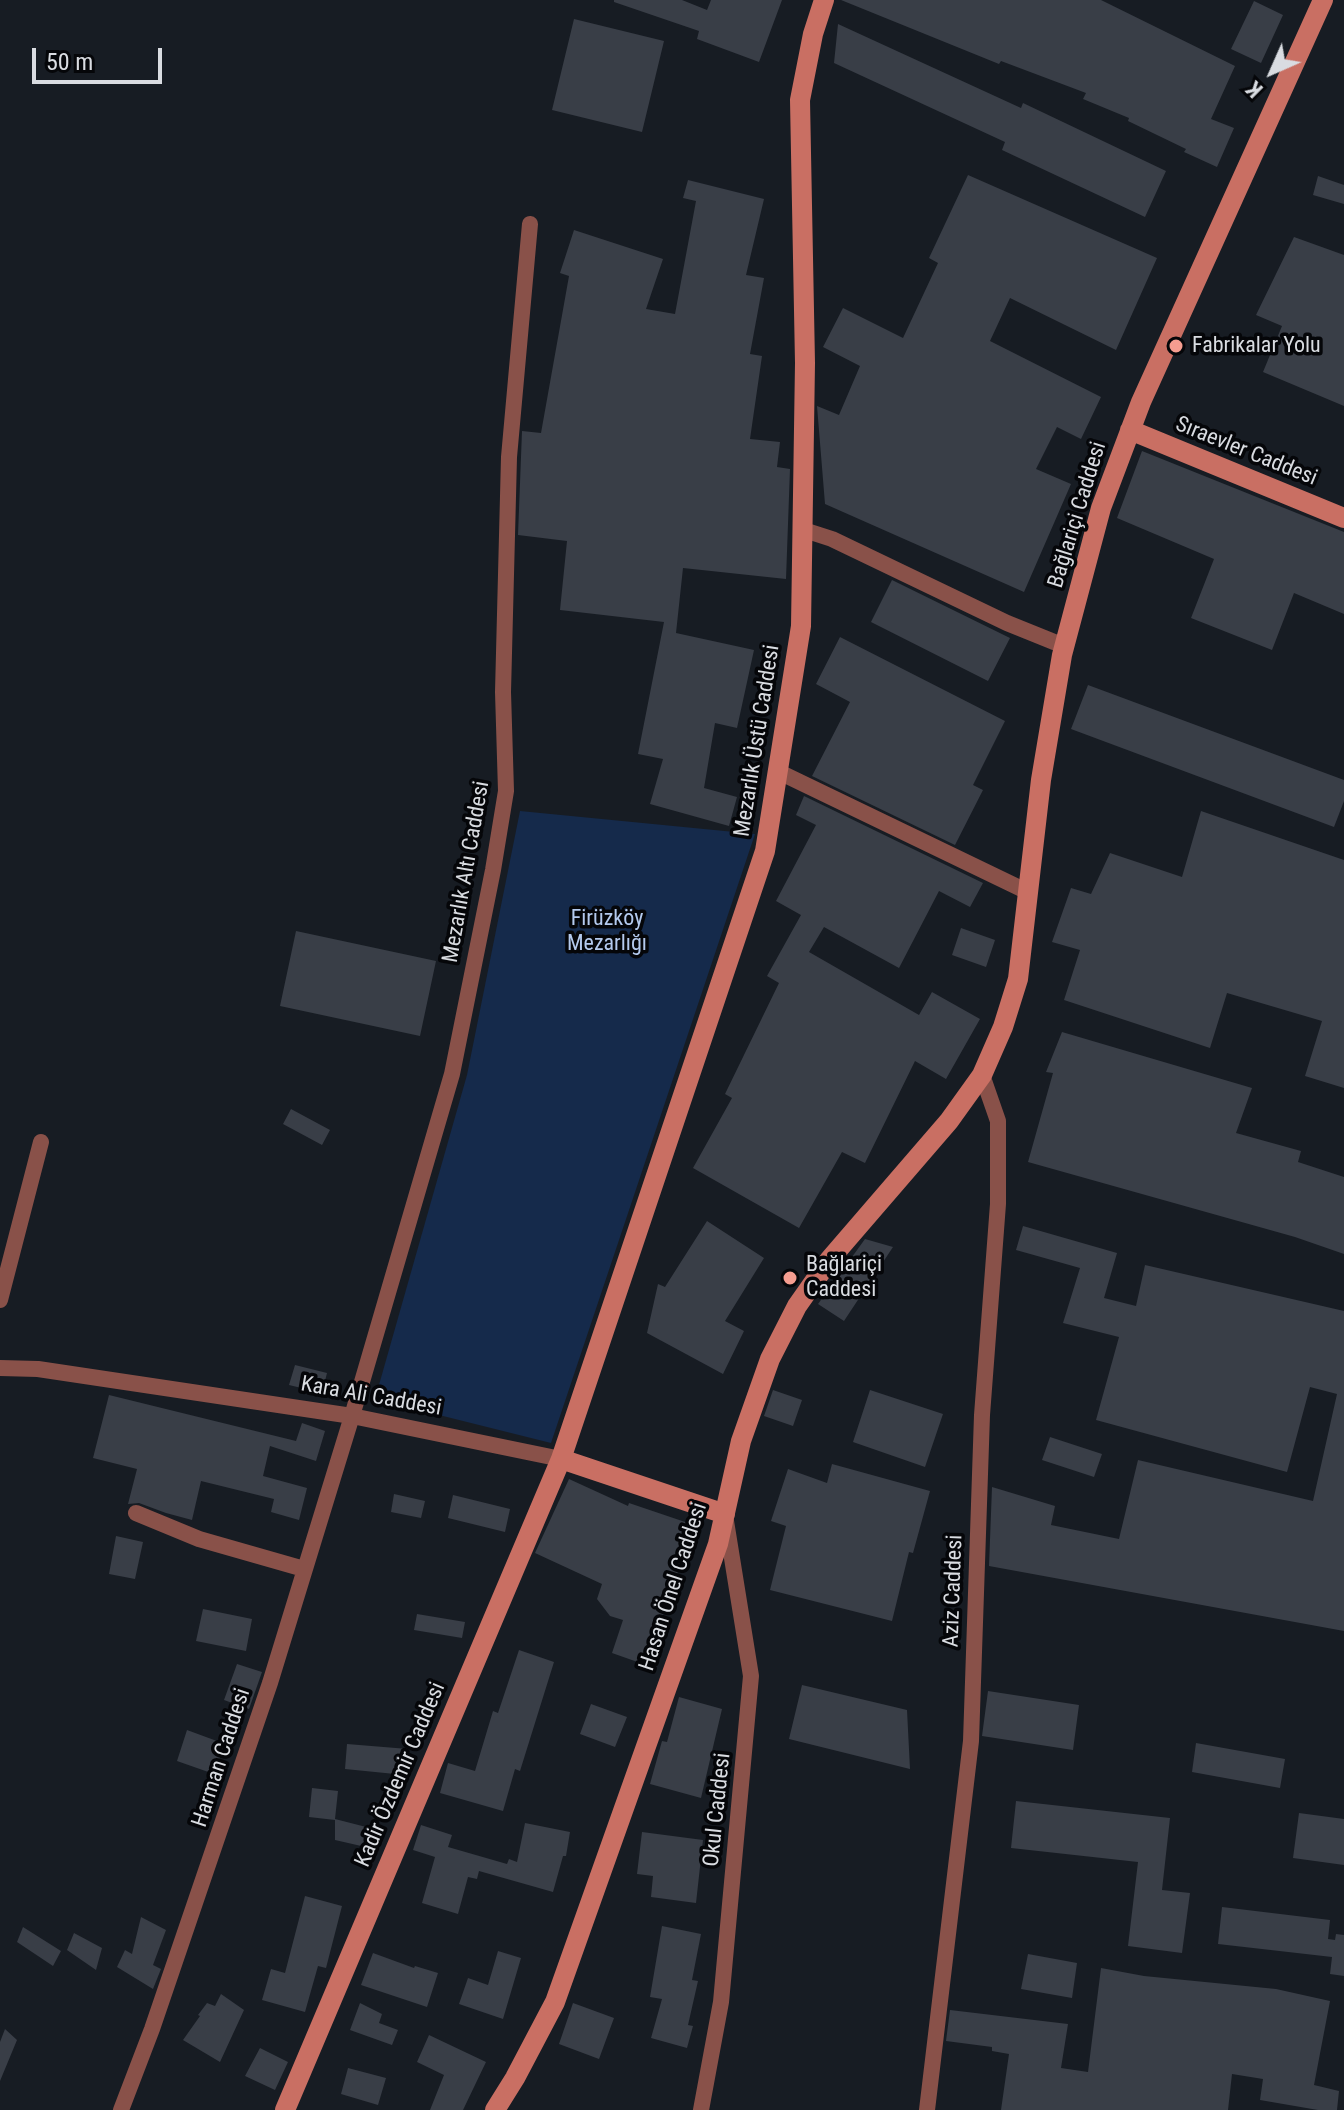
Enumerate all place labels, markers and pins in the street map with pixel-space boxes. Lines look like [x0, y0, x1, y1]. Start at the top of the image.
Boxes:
place label: Fabrikalar Yolu [1192, 333, 1321, 359]
marker: Fabrikalar Yolu [1167, 337, 1185, 355]
place label: Bağlariçi Caddesi [806, 1252, 882, 1304]
marker: Bağlariçi Caddesi [781, 1269, 799, 1287]

